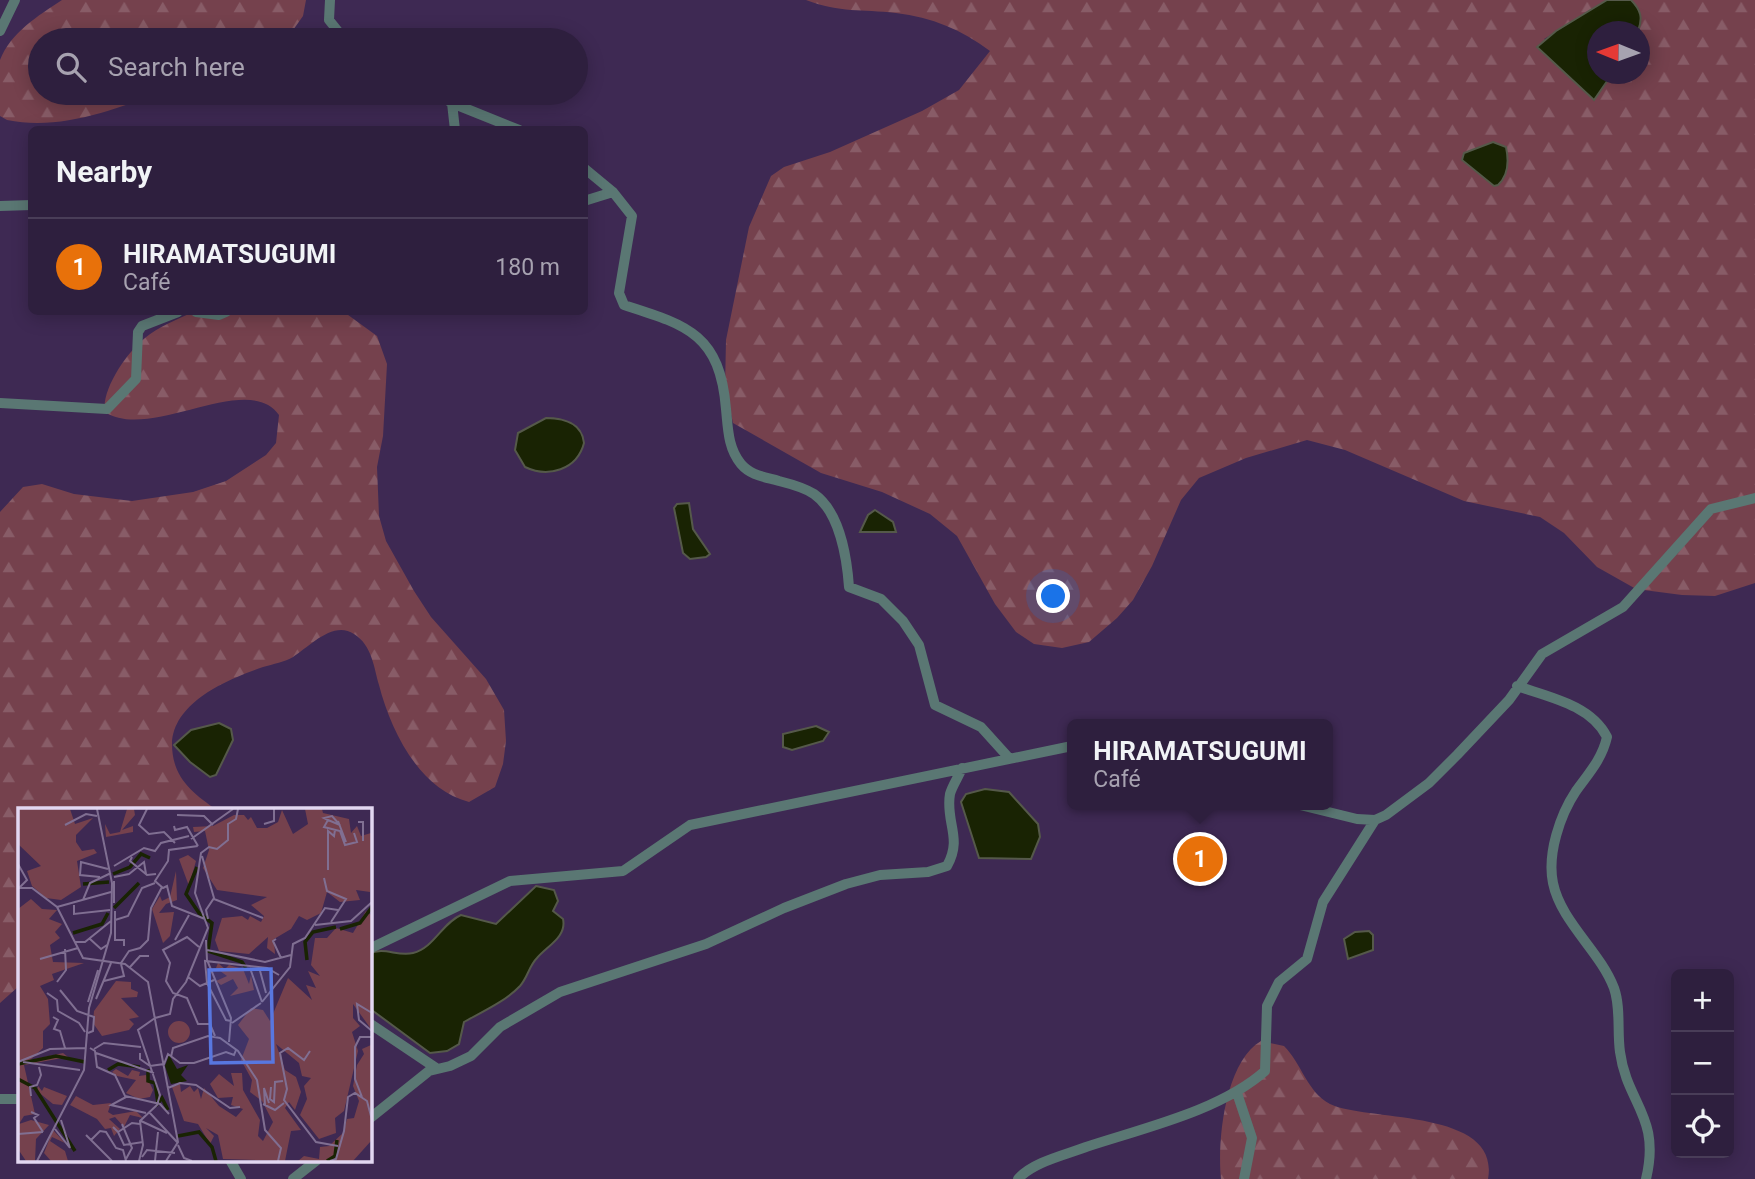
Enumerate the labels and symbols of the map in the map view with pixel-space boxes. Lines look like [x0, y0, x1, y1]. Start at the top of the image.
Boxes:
north arrow [1587, 21, 1650, 84]
your location [1036, 579, 1070, 613]
inset map [18, 808, 371, 1162]
pin: 1 [1177, 833, 1223, 885]

